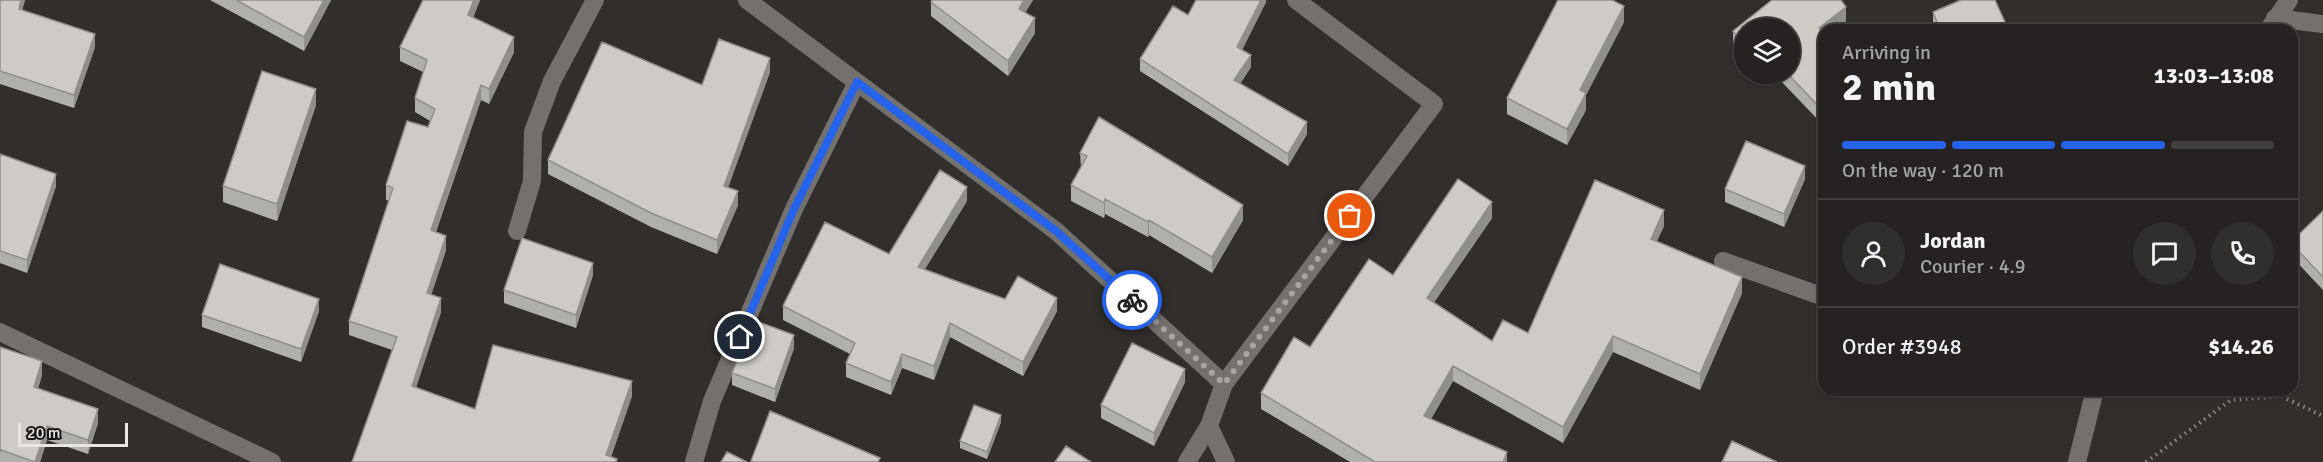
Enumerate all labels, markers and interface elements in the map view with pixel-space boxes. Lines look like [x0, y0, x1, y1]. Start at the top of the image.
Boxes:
map controls [1734, 18, 1800, 84]
button: layers [1734, 18, 1800, 84]
text: Arriving in [1842, 40, 1931, 65]
text: 13:03–13:08 [2154, 62, 2274, 89]
text: 2 min [1842, 63, 1936, 111]
text: On the way · 120 m [1842, 158, 2004, 183]
pin [1324, 190, 1375, 241]
icon: bag [1333, 199, 1366, 232]
button: person [1842, 222, 1905, 285]
button: chat [2133, 222, 2196, 285]
button: phone [2211, 222, 2274, 285]
text: Jordan [1920, 227, 1986, 254]
text: Courier · 4.9 [1920, 254, 2026, 279]
courier [1102, 270, 1162, 330]
icon: bike [1116, 284, 1149, 317]
pin [714, 311, 765, 362]
icon: home [723, 320, 756, 353]
text: Order #3948 [1842, 333, 1962, 360]
text: $14.26 [2208, 333, 2274, 360]
scale bar [18, 420, 128, 448]
text: 20 m [27, 423, 61, 443]

